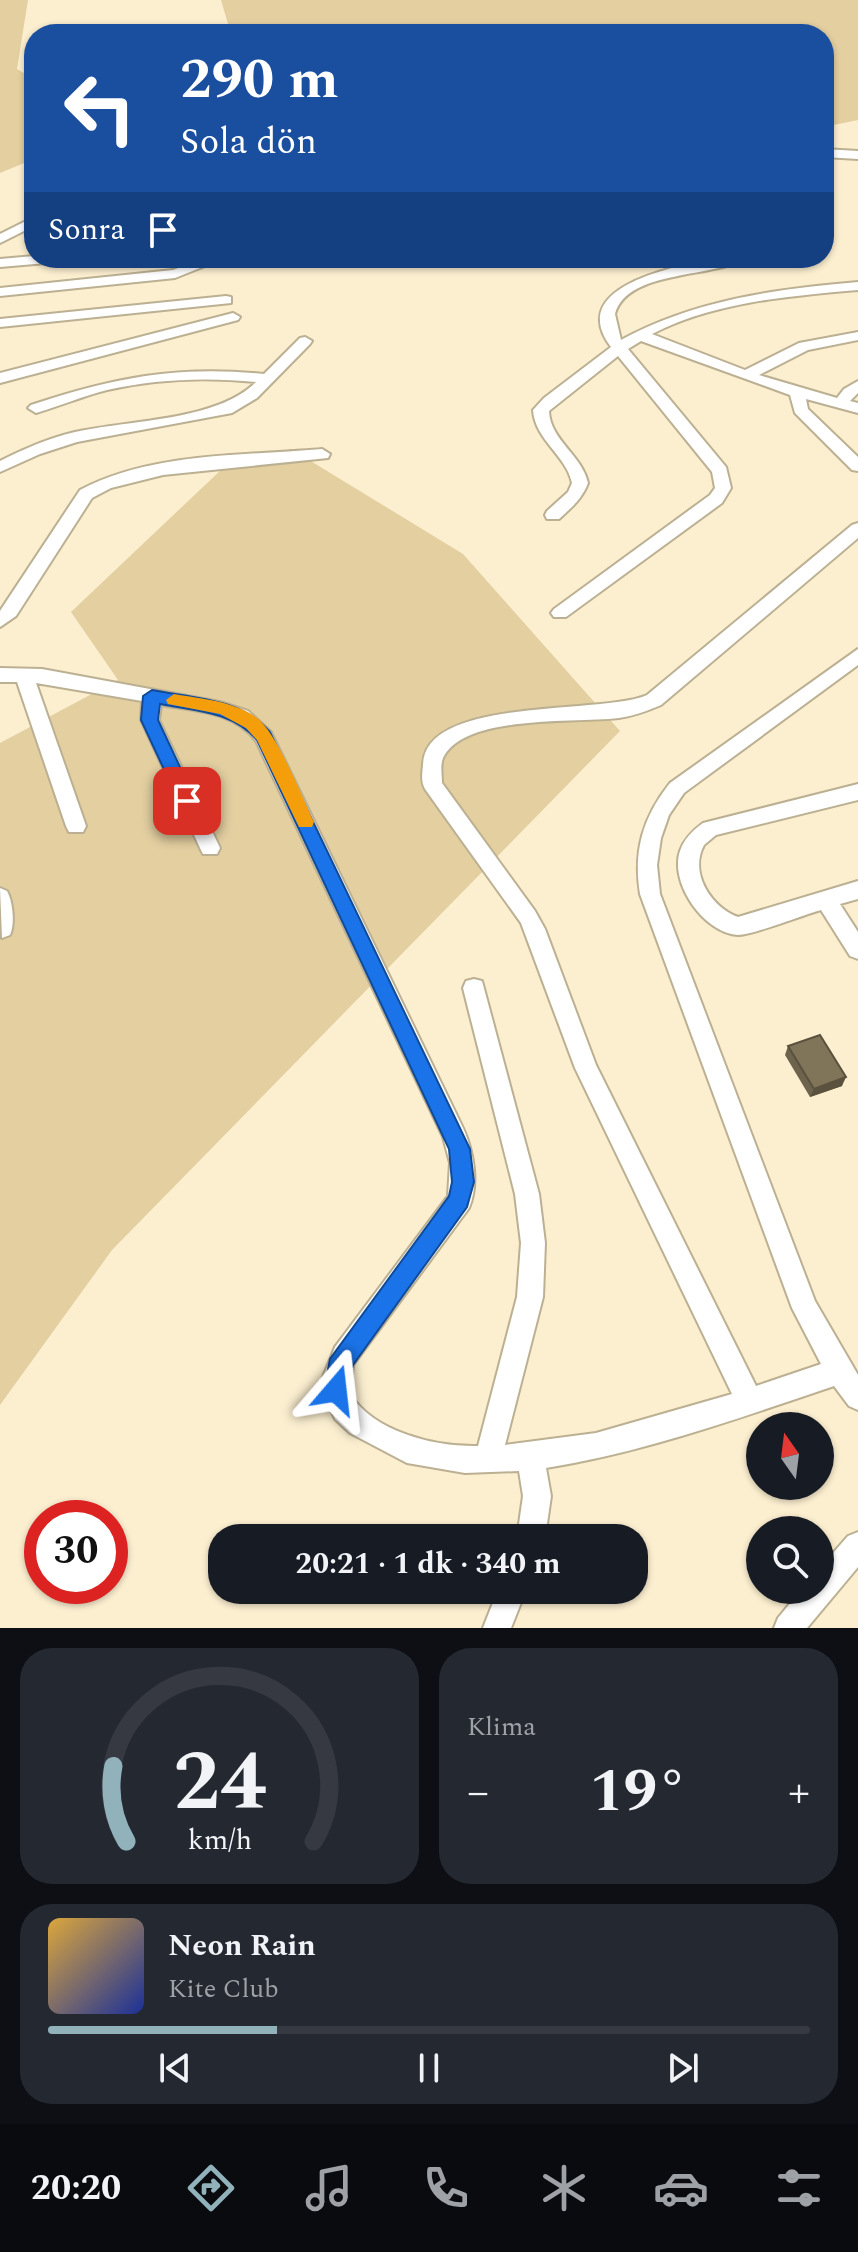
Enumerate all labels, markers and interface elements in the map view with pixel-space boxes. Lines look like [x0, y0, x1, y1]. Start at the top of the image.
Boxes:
text: 290 m [180, 38, 339, 123]
icon: left [48, 56, 152, 160]
text: Sola dön [180, 115, 317, 170]
text: Sonra [48, 207, 125, 253]
icon: arrive [141, 208, 185, 252]
pin [153, 767, 221, 835]
icon: arrive [165, 779, 209, 823]
position arrow [294, 1348, 378, 1432]
north arrow [746, 1412, 834, 1500]
map controls [746, 1412, 834, 1604]
speed limit sign: 30 [24, 1500, 128, 1604]
button: search [746, 1516, 834, 1604]
text: 20:21 · 1 dk · 340 m [295, 1541, 561, 1587]
text: Klima [467, 1707, 536, 1747]
text: 24 [173, 1720, 266, 1847]
text: 19° [590, 1746, 687, 1838]
text: − [467, 1759, 489, 1826]
text: + [788, 1759, 810, 1826]
text: km/h [187, 1819, 252, 1862]
text: Neon Rain [168, 1923, 316, 1969]
text: Kite Club [168, 1969, 279, 2009]
icon: previous [153, 2046, 197, 2090]
icon: pause [407, 2046, 451, 2090]
icon: next [661, 2046, 705, 2090]
icon: directions [183, 2160, 239, 2216]
icon: music [301, 2160, 357, 2216]
icon: phone [418, 2160, 474, 2216]
icon: climate [536, 2160, 592, 2216]
icon: car [653, 2160, 709, 2216]
icon: filters [771, 2160, 827, 2216]
text: 20:20 [31, 2161, 121, 2216]

